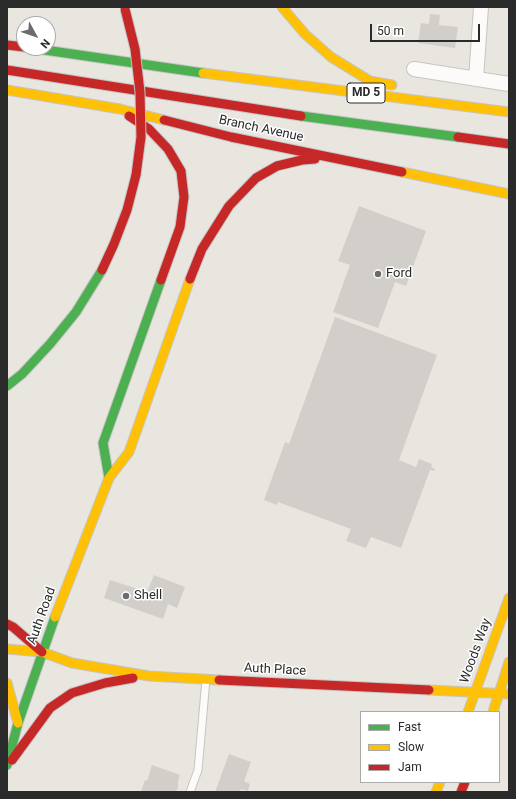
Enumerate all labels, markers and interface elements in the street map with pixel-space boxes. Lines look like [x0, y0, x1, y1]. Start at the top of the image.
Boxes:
north arrow [16, 16, 56, 56]
scale bar [372, 16, 482, 42]
text: 50 m [377, 24, 404, 38]
text: N [37, 36, 52, 51]
road number: MD 5 [347, 83, 385, 103]
street label: Branch Avenue [217, 112, 305, 146]
place label: Ford [386, 266, 412, 282]
marker: Ford [373, 269, 383, 279]
street label: Auth Road [24, 585, 60, 647]
place label: Shell [134, 588, 162, 604]
marker: Shell [121, 591, 131, 601]
street label: Woods Way [457, 616, 495, 686]
street label: Auth Place [243, 661, 307, 679]
legend [360, 711, 500, 783]
text: Fast [398, 720, 421, 734]
text: Slow [398, 740, 424, 754]
text: Jam [398, 760, 422, 774]

